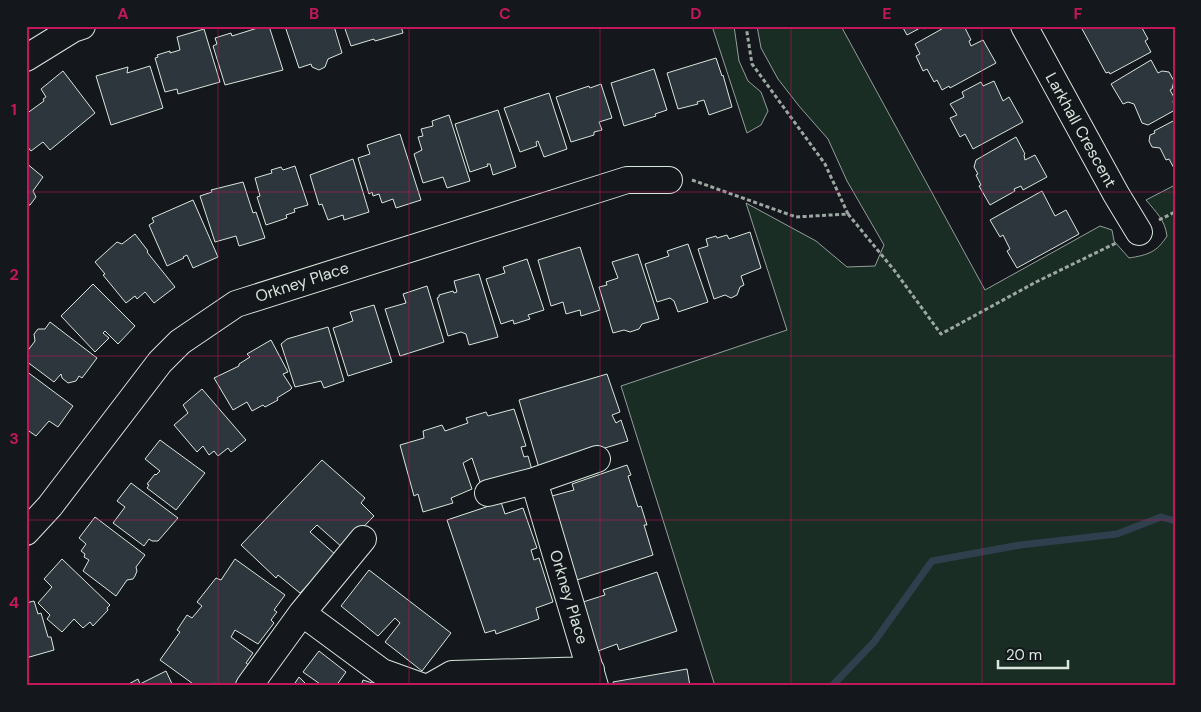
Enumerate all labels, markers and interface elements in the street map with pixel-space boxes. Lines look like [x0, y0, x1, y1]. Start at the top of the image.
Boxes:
text: A [117, 3, 129, 24]
text: B [309, 3, 319, 24]
text: C [499, 3, 511, 24]
text: D [690, 3, 702, 24]
text: E [882, 3, 892, 24]
text: F [1074, 3, 1083, 24]
street label: Larkhall Crescent [1041, 69, 1121, 191]
text: 1 [11, 99, 17, 120]
street label: Orkney Place [253, 257, 351, 307]
text: 2 [9, 264, 19, 285]
text: 3 [9, 428, 19, 449]
street label: Orkney Place [545, 547, 593, 647]
text: 4 [9, 592, 19, 613]
scale bar [998, 637, 1068, 669]
text: 20 m [1006, 645, 1042, 665]

